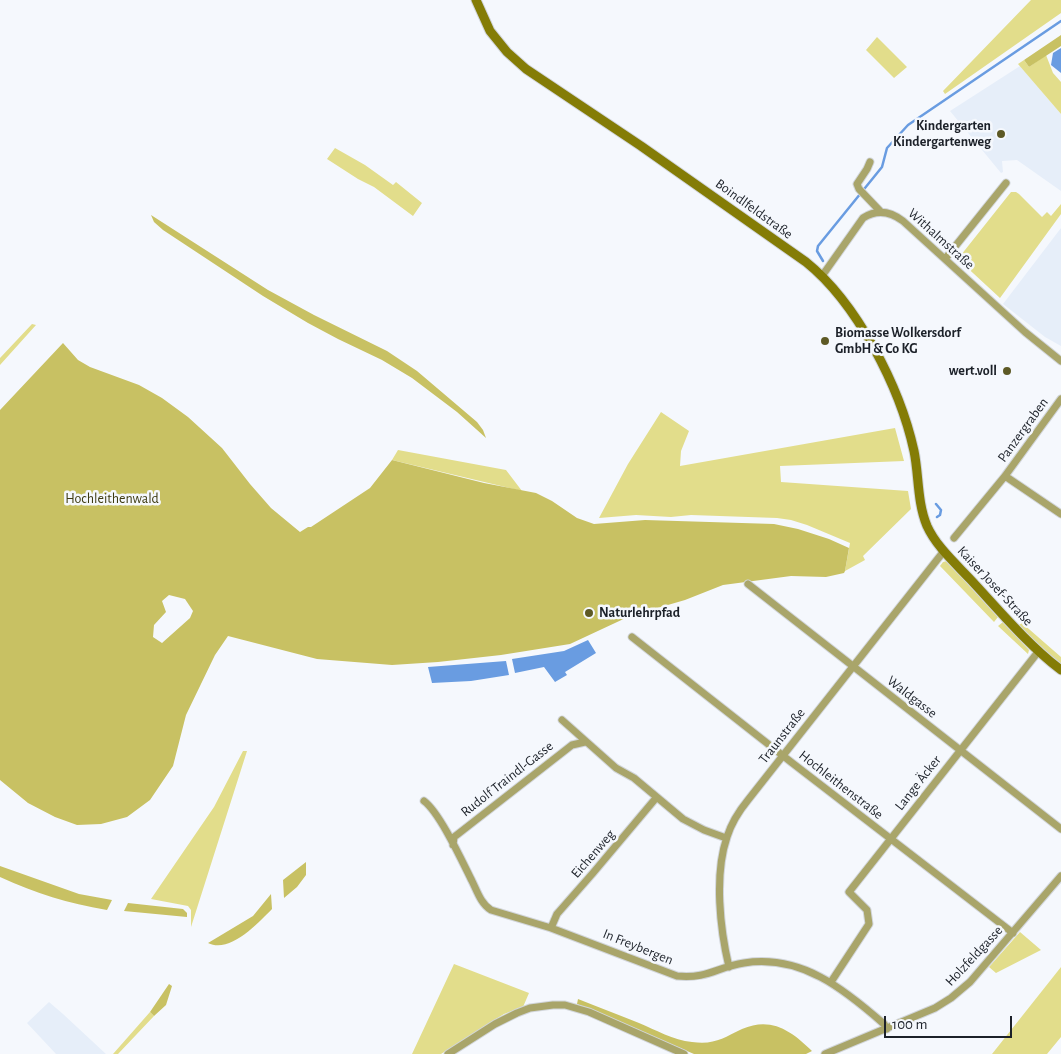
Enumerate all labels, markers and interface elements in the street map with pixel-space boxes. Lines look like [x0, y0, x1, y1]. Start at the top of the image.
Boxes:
place label: Kindergarten Kindergartenweg [893, 118, 991, 150]
marker: Kindergarten Kindergartenweg [995, 128, 1007, 140]
street label: Boindlfeldstraße [712, 175, 796, 243]
street label: Withalmstraße [904, 205, 978, 273]
place label: Biomasse Wolkersdorf GmbH & Co KG [835, 325, 961, 358]
marker: Biomasse Wolkersdorf GmbH & Co KG [819, 335, 831, 347]
place label: wert.voll [949, 363, 997, 379]
marker: wert.voll [1001, 365, 1013, 377]
street label: Panzergraben [994, 394, 1052, 466]
park label: Hochleithenwald [65, 491, 159, 507]
street label: Kaiser Josef-Straße [954, 543, 1036, 629]
place label: Naturlehrpfad [599, 605, 680, 621]
marker: Naturlehrpfad [583, 607, 595, 619]
street label: Waldgasse [884, 672, 940, 722]
street label: Traunstraße [755, 705, 809, 767]
street label: Rudolf Traindl-Gasse [457, 738, 557, 820]
street label: Hochleithenstraße [796, 747, 886, 823]
street label: Lange Äcker [891, 752, 945, 814]
street label: Eichenweg [567, 826, 619, 882]
street label: Holzfeldgasse [942, 922, 1006, 990]
street label: In Freybergen [600, 925, 676, 969]
scale bar [886, 1006, 1014, 1038]
text: 100 m [892, 1017, 927, 1032]

